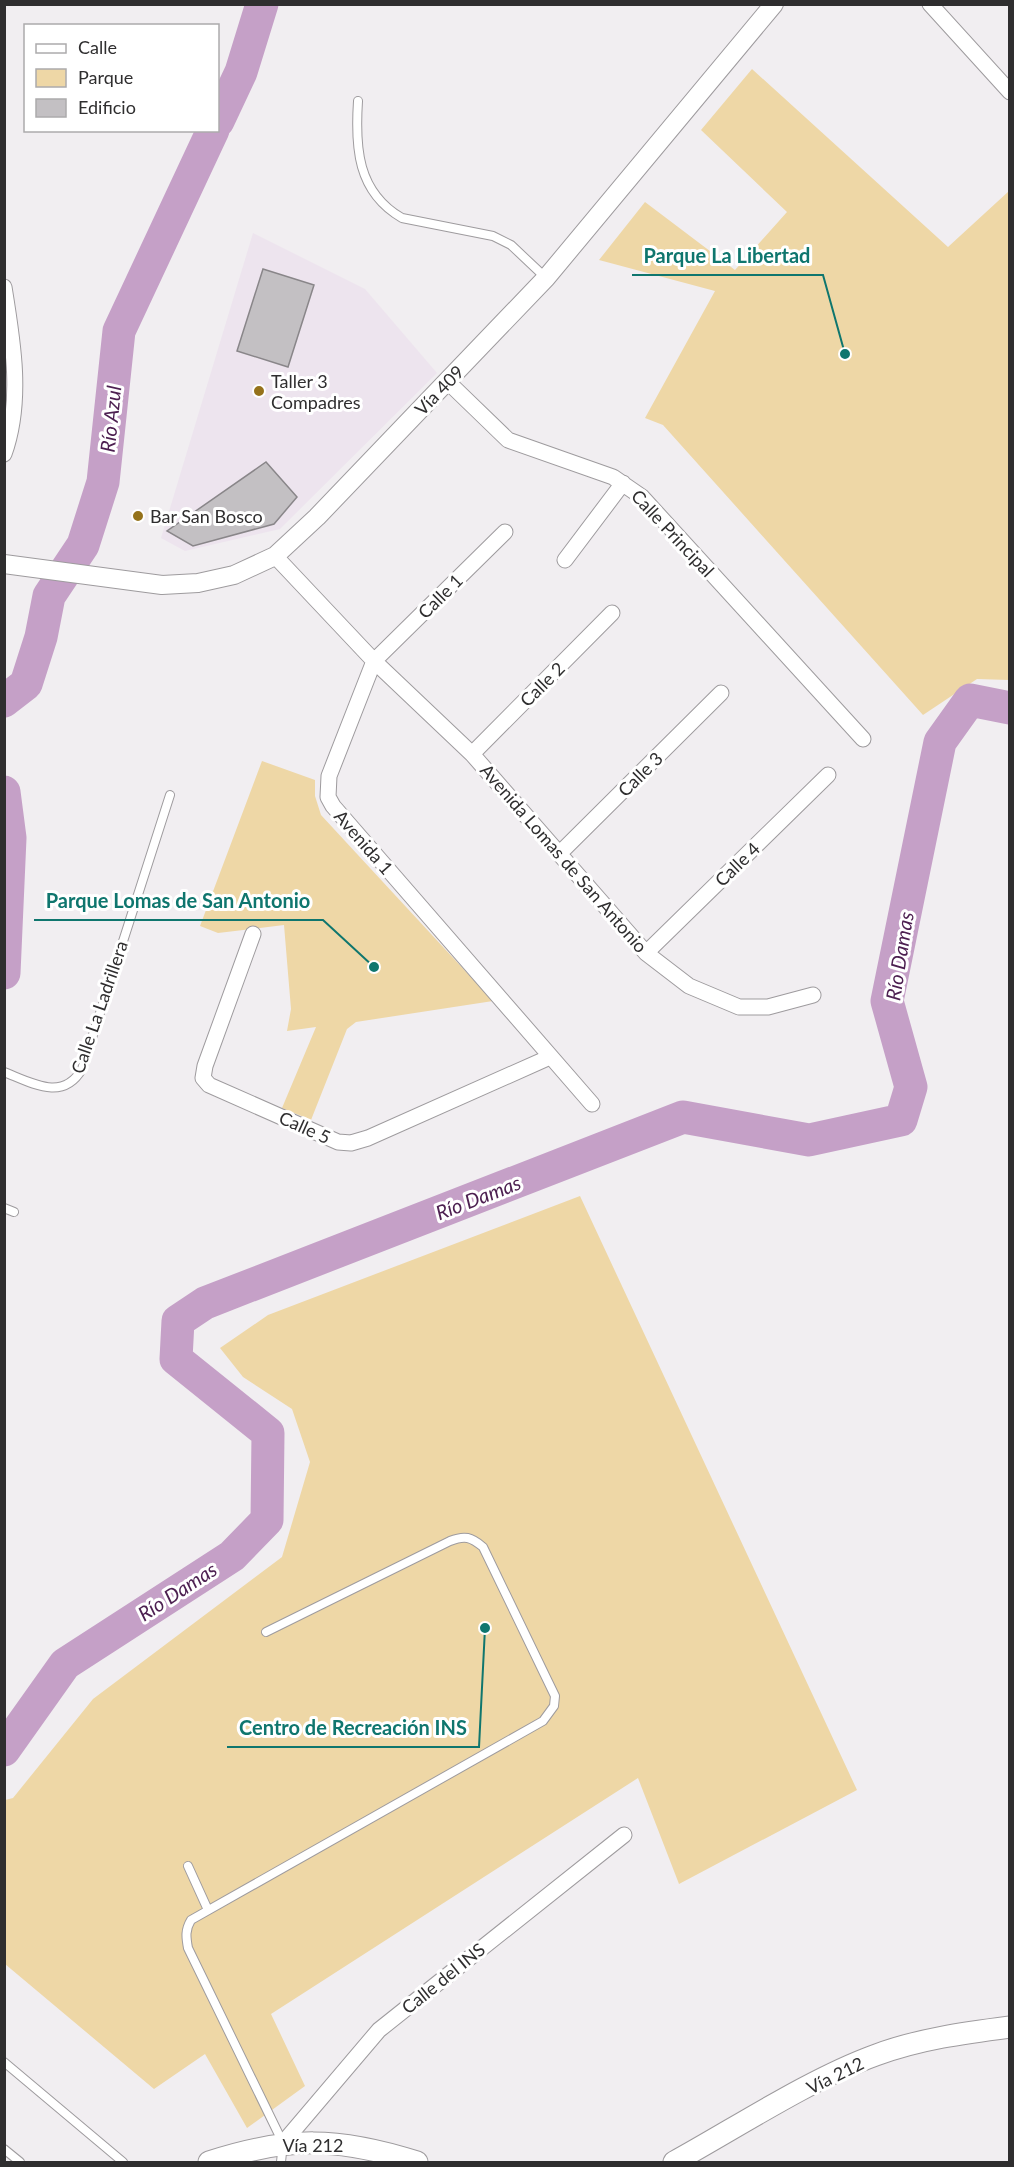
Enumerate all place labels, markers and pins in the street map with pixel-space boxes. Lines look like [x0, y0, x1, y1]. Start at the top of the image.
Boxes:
callout: Parque La Libertad [632, 237, 823, 275]
place label: Taller 3 Compadres [271, 370, 361, 413]
marker: Taller 3 Compadres [252, 384, 266, 398]
place label: Bar San Bosco [150, 505, 263, 527]
marker: Bar San Bosco [131, 509, 145, 523]
callout: Parque Lomas de San Antonio [34, 882, 323, 920]
callout: Centro de Recreación INS [227, 1709, 479, 1747]

